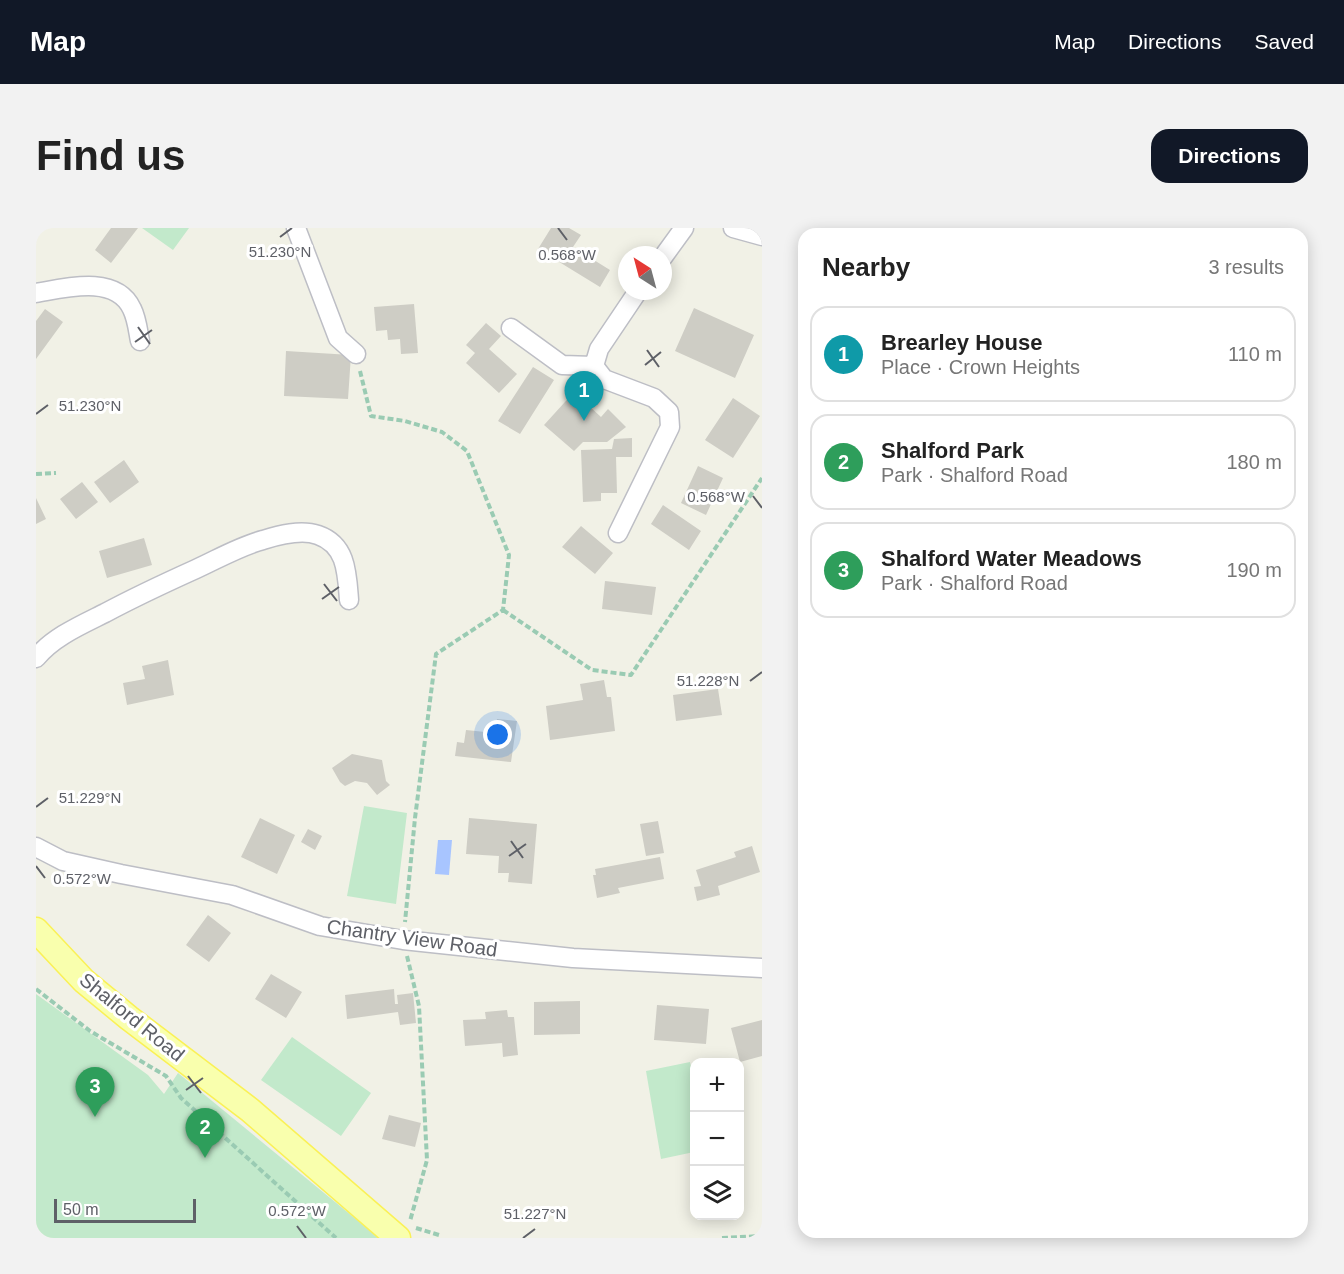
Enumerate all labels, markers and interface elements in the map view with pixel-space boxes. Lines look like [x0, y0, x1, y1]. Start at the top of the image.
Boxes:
text: Map [30, 26, 86, 57]
text: Map [1054, 30, 1095, 53]
text: Directions [1128, 30, 1221, 53]
text: Saved [1254, 30, 1314, 53]
button: Directions [1151, 129, 1308, 183]
text: Find us [36, 132, 185, 179]
text: 51.230°N [249, 243, 311, 260]
text: 0.568°W [538, 246, 597, 263]
north arrow [618, 246, 672, 300]
text: Nearby [822, 252, 910, 282]
text: 3 results [1208, 256, 1284, 278]
text: Brearley House [881, 330, 1042, 355]
text: 1 [838, 343, 849, 365]
text: 110 m [1228, 343, 1282, 365]
text: Place · Crown Heights [881, 356, 1080, 378]
pin: 1 [564, 372, 604, 421]
text: 51.230°N [59, 397, 121, 414]
text: Shalford Park [881, 438, 1024, 463]
text: 2 [838, 451, 849, 473]
text: 180 m [1226, 451, 1282, 473]
text: Park · Shalford Road [881, 464, 1068, 486]
text: 0.568°W [687, 488, 746, 505]
text: Shalford Water Meadows [881, 546, 1142, 571]
text: 3 [838, 559, 849, 581]
text: 190 m [1226, 559, 1282, 581]
text: Park · Shalford Road [881, 572, 1068, 594]
text: 51.228°N [677, 672, 739, 689]
your location [483, 720, 512, 749]
text: 51.229°N [59, 789, 121, 806]
text: 0.572°W [53, 870, 112, 887]
street label: Chantry View Road [325, 915, 499, 961]
street label: Shalford Road [75, 968, 189, 1066]
map controls [690, 1058, 744, 1220]
button: + [690, 1058, 744, 1112]
pin: 3 [76, 1068, 114, 1117]
pin: 2 [186, 1108, 224, 1158]
button: − [690, 1112, 744, 1166]
button: layers [690, 1166, 744, 1220]
scale bar [54, 1196, 196, 1224]
text: 50 m [63, 1201, 99, 1218]
text: 0.572°W [268, 1202, 327, 1219]
text: 51.227°N [504, 1205, 566, 1222]

